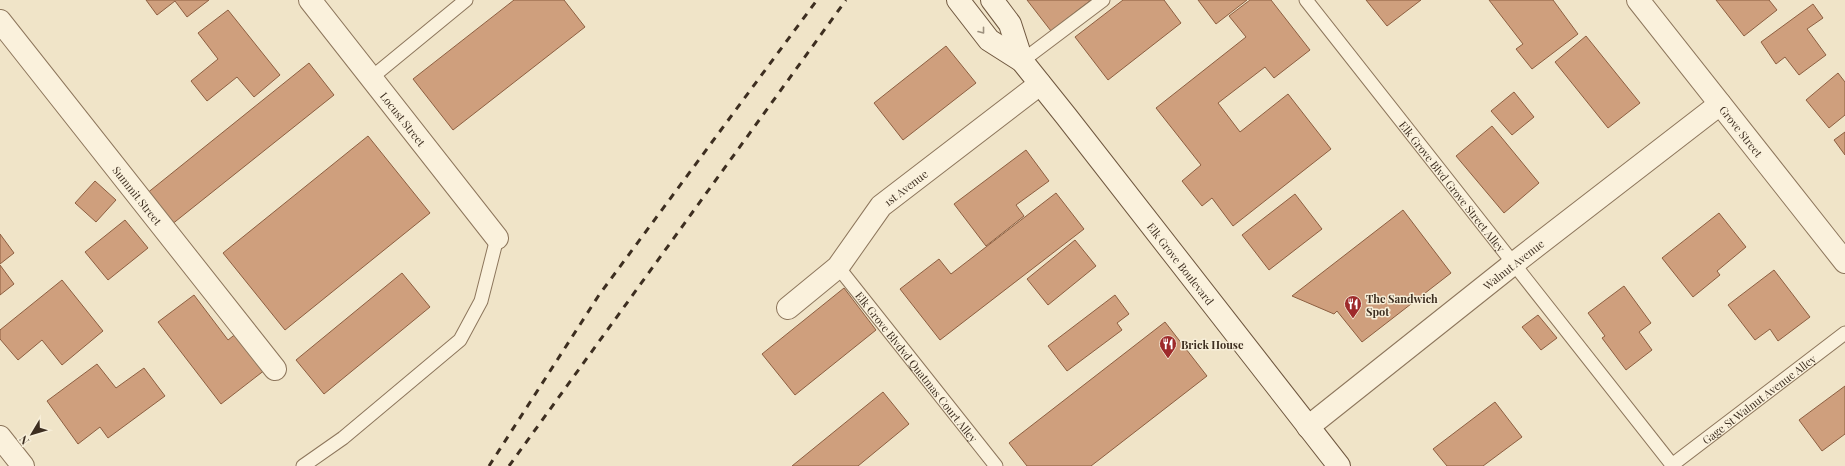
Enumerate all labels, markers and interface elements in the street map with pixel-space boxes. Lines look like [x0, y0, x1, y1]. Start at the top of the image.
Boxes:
one-way arrow [977, 26, 984, 33]
street label: Locust Street [377, 88, 429, 149]
street label: Grove Street [1717, 102, 1767, 160]
street label: Elk Grove Blvd Grove Street Alley [1396, 118, 1509, 255]
street label: Summit Street [110, 163, 166, 228]
street label: 1st Avenue [880, 165, 931, 209]
street label: Elk Grove Boulevard [1144, 219, 1218, 308]
street label: Walnut Avenue [1479, 235, 1547, 293]
street label: Elk Grove Blvdvd Quatmas Court Alley [852, 288, 982, 445]
place label: The Sandwich Spot [1366, 291, 1438, 319]
restaurant icon: The Sandwich Spot [1343, 294, 1363, 319]
restaurant icon: Brick House [1158, 334, 1178, 359]
place label: Brick House [1181, 337, 1244, 352]
street label: Gage St Walnut Avenue Alley [1699, 350, 1819, 447]
north arrow [12, 414, 52, 454]
text: N [15, 433, 32, 448]

